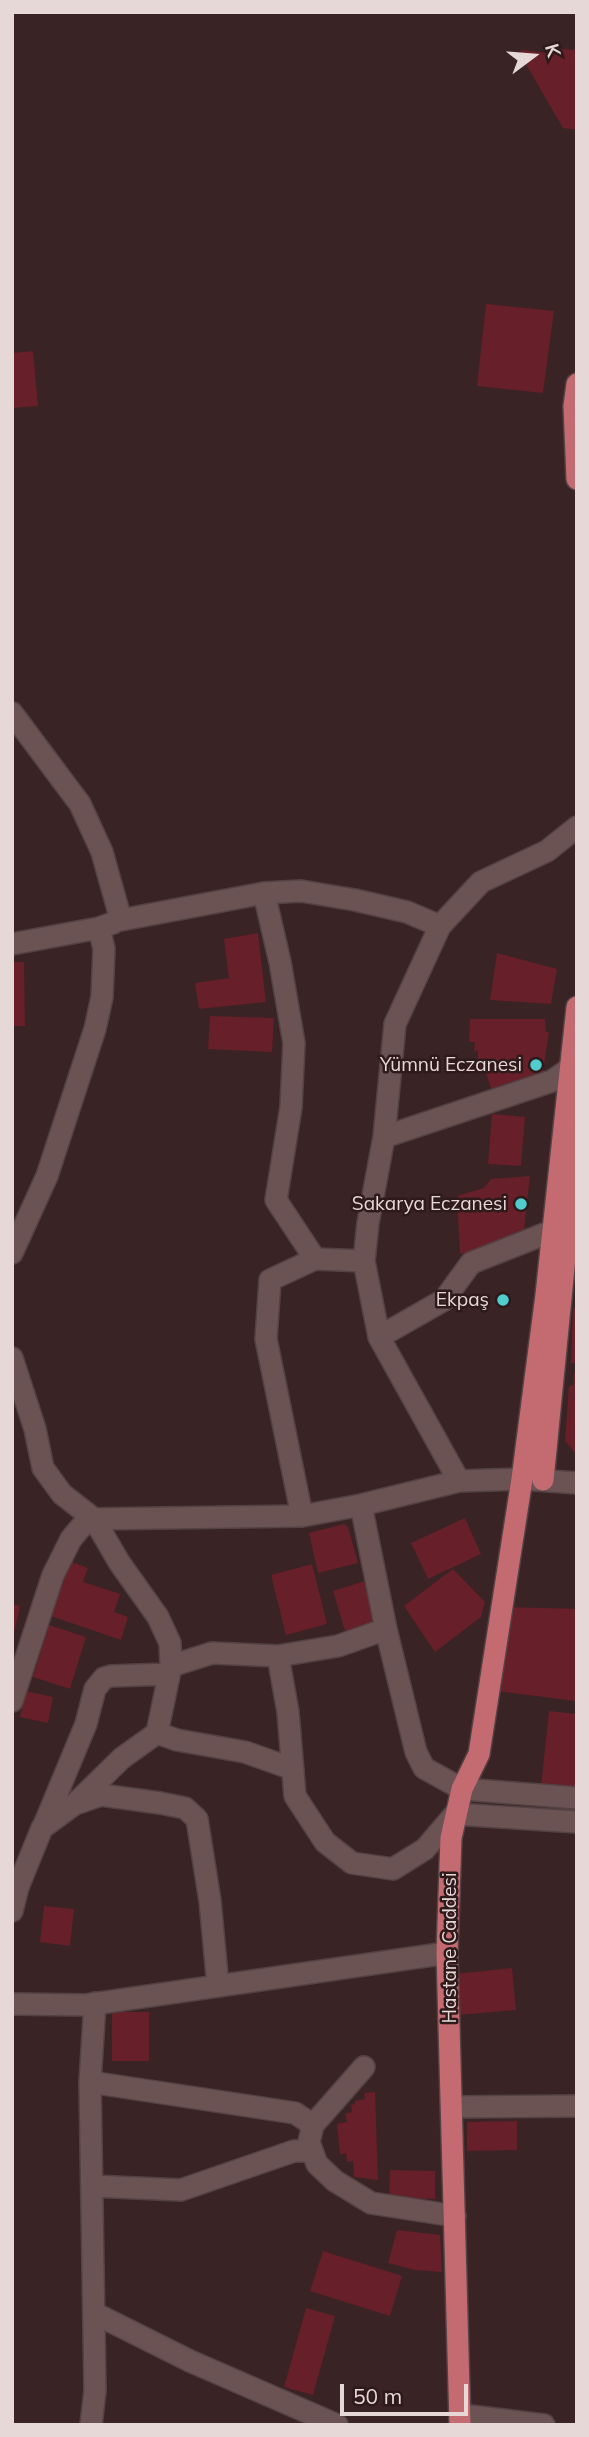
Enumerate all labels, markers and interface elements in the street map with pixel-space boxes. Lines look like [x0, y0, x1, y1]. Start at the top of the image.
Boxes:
north arrow [498, 21, 568, 91]
text: K [540, 41, 566, 60]
place label: Yümnü Eczanesi [380, 1054, 522, 1076]
marker: Yümnü Eczanesi [528, 1057, 544, 1073]
place label: Sakarya Eczanesi [352, 1193, 507, 1215]
marker: Sakarya Eczanesi [513, 1196, 529, 1212]
place label: Ekpaş [436, 1289, 489, 1311]
marker: Ekpaş [495, 1292, 511, 1308]
street label: Hastane Caddesi [439, 1873, 461, 2023]
scale bar [344, 2370, 472, 2414]
text: 50 m [353, 2383, 402, 2409]

